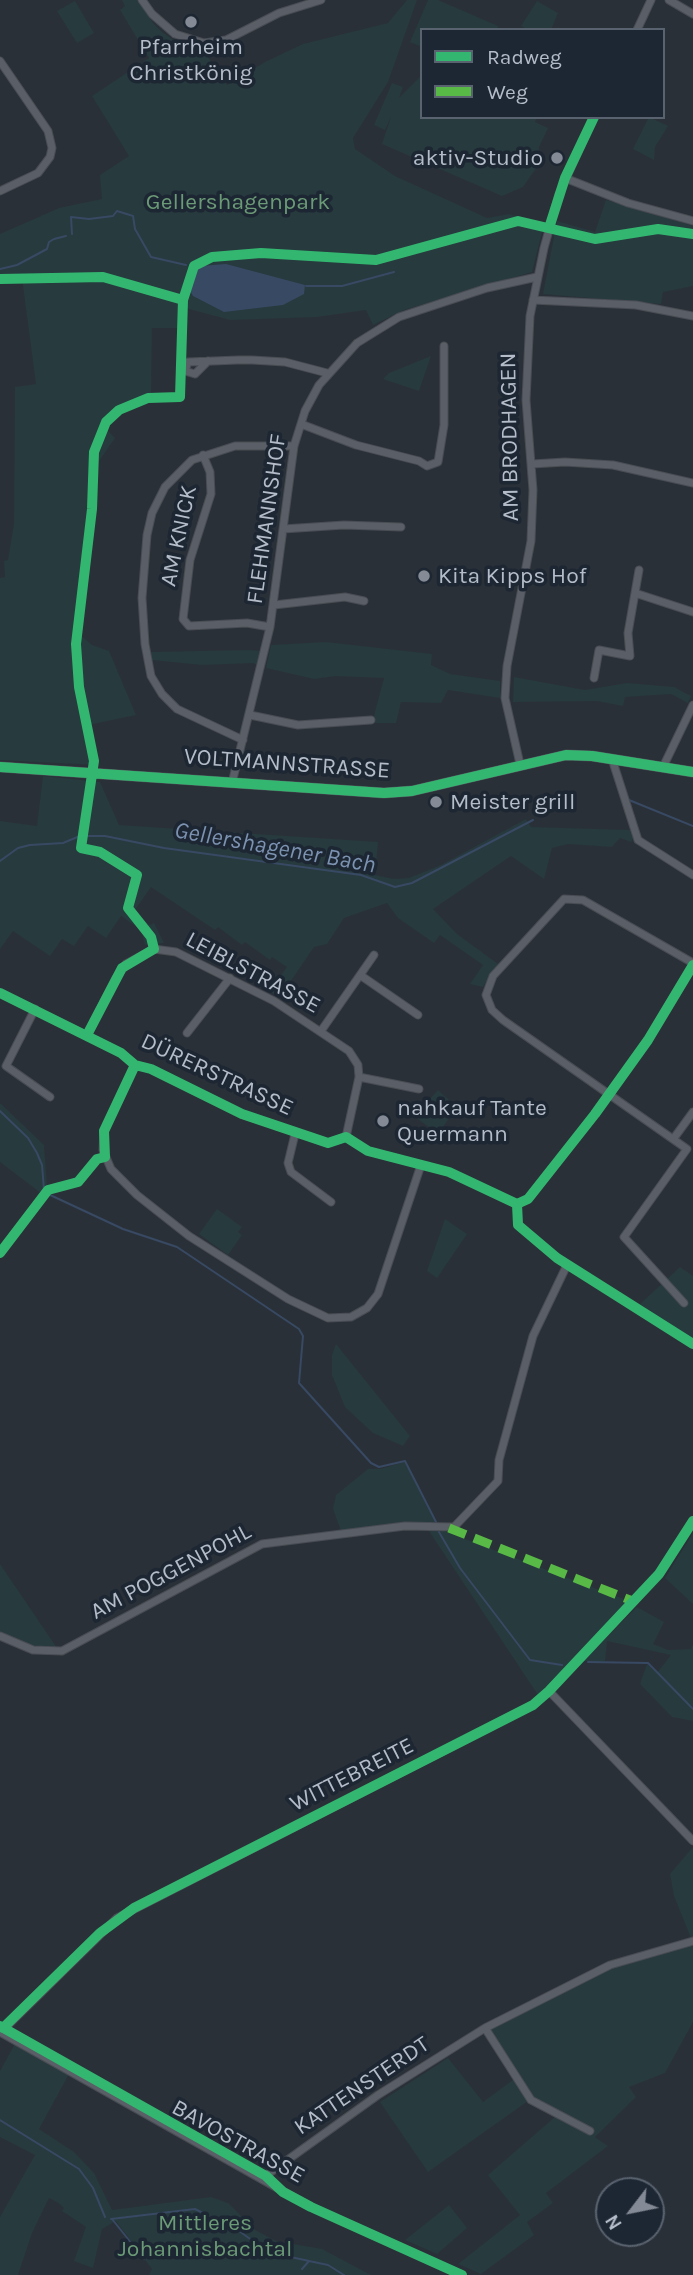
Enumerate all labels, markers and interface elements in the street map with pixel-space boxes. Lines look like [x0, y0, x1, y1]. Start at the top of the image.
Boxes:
marker: Pfarrheim Christkönig [183, 14, 199, 30]
legend [420, 28, 665, 119]
place label: Pfarrheim Christkönig [129, 33, 253, 87]
text: Radweg [487, 45, 562, 69]
text: Weg [487, 80, 528, 104]
place label: aktiv-Studio [413, 144, 543, 172]
marker: aktiv-Studio [549, 150, 565, 166]
park label: Gellershagenpark [146, 188, 330, 216]
street label: AM BRODHAGEN [495, 352, 525, 522]
street label: FLEHMANNSHOF [241, 432, 293, 606]
street label: AM KNICK [155, 483, 203, 589]
place label: Kita Kipps Hof [438, 562, 587, 590]
marker: Kita Kipps Hof [416, 568, 432, 584]
street label: VOLTMANNSTRASSE [183, 743, 391, 785]
place label: Meister grill [450, 788, 575, 816]
marker: Meister grill [428, 794, 444, 810]
water label: Gellershagener Bach [172, 816, 378, 880]
street label: LEIBLSTRASSE [181, 926, 325, 1020]
street label: DÜRERSTRASSE [137, 1028, 297, 1122]
place label: nahkauf Tante Quermann [397, 1094, 547, 1148]
marker: nahkauf Tante Quermann [375, 1113, 391, 1129]
street label: AM POGGENPOHL [86, 1518, 256, 1626]
street label: WITTEBREITE [286, 1732, 418, 1818]
street label: KATTENSTERDT [289, 2031, 435, 2141]
street label: BAVOSTRASSE [167, 2094, 309, 2190]
north arrow [595, 2177, 665, 2247]
park label: Mittleres Johannisbachtal [118, 2209, 292, 2263]
text: N [601, 2210, 627, 2234]

